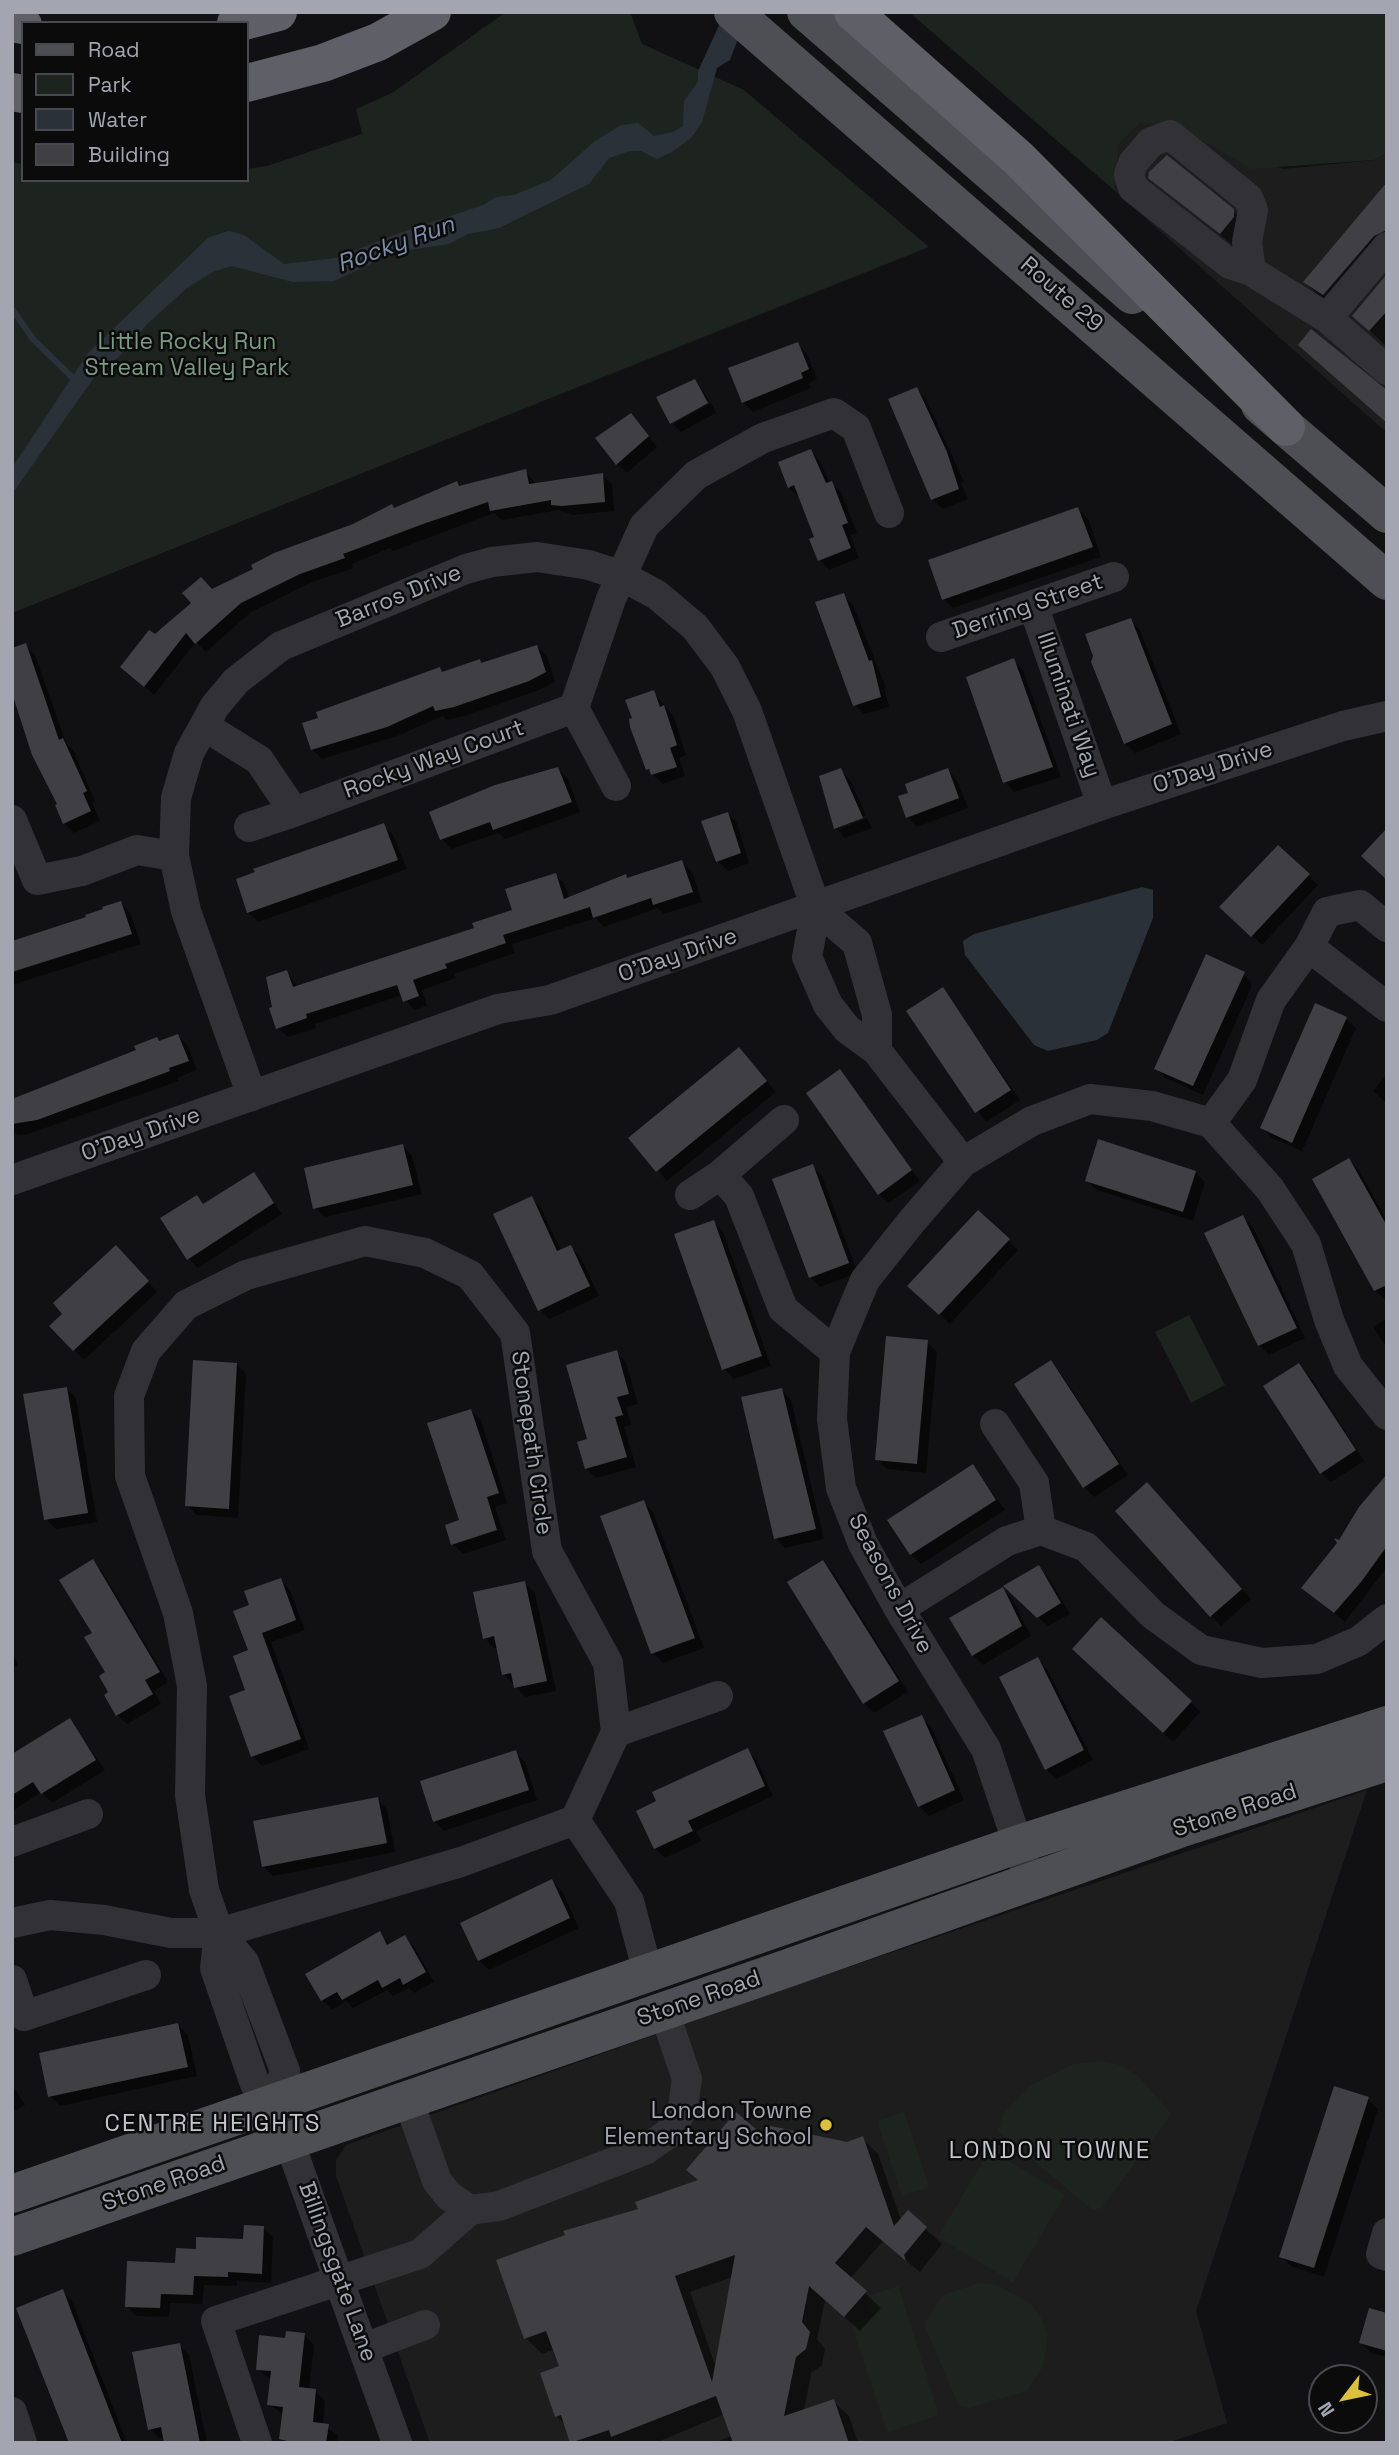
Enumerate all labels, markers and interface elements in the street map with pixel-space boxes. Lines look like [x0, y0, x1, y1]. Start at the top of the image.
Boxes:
legend [21, 21, 248, 182]
text: Road [88, 36, 140, 63]
text: Park [88, 71, 132, 98]
text: Water [88, 106, 147, 133]
text: Building [88, 141, 170, 168]
water label: Rocky Run [333, 210, 459, 280]
street label: Route 29 [1014, 252, 1108, 338]
park label: Little Rocky Run Stream Valley Park [85, 329, 289, 383]
street label: Barros Drive [332, 559, 466, 635]
street label: Derring Street [949, 568, 1107, 646]
street label: Illuminati Way [1030, 629, 1106, 781]
street label: Rocky Way Court [340, 715, 528, 805]
street label: O'Day Drive [1150, 736, 1276, 800]
street label: O'Day Drive [615, 923, 741, 989]
street label: O'Day Drive [78, 1102, 204, 1168]
street label: Stonepath Circle [504, 1349, 558, 1537]
street label: Seasons Drive [842, 1509, 938, 1659]
street label: Stone Road [1170, 1778, 1300, 1844]
street label: Stone Road [634, 1965, 764, 2033]
place label: London Towne Elementary School [604, 2098, 812, 2152]
district label: CENTRE HEIGHTS [106, 2110, 320, 2138]
marker: London Towne Elementary School [818, 2117, 834, 2133]
district label: LONDON TOWNE [950, 2137, 1150, 2165]
street label: Stone Road [99, 2150, 229, 2218]
street label: Billingsgate Lane [292, 2178, 382, 2366]
north arrow [1308, 2364, 1378, 2434]
text: N [1312, 2397, 1340, 2421]

